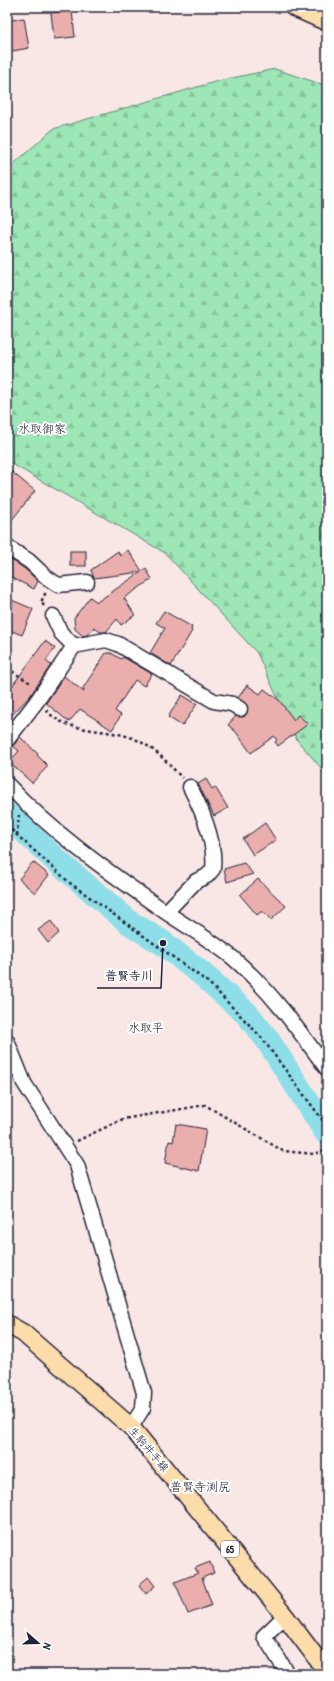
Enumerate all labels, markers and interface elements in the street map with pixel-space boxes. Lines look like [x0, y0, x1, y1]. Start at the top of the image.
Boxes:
district label: 水取御家 [18, 420, 66, 437]
callout: 普賢寺川 [97, 964, 161, 988]
text: 普賢寺川 [105, 967, 153, 984]
district label: 水取平 [128, 1019, 164, 1036]
street label: 生駒井手線 [126, 1423, 172, 1475]
district label: 普賢寺渕尻 [170, 1478, 230, 1495]
road number: 65 [221, 1541, 239, 1557]
north arrow [18, 1623, 58, 1663]
text: N [40, 1641, 55, 1652]

